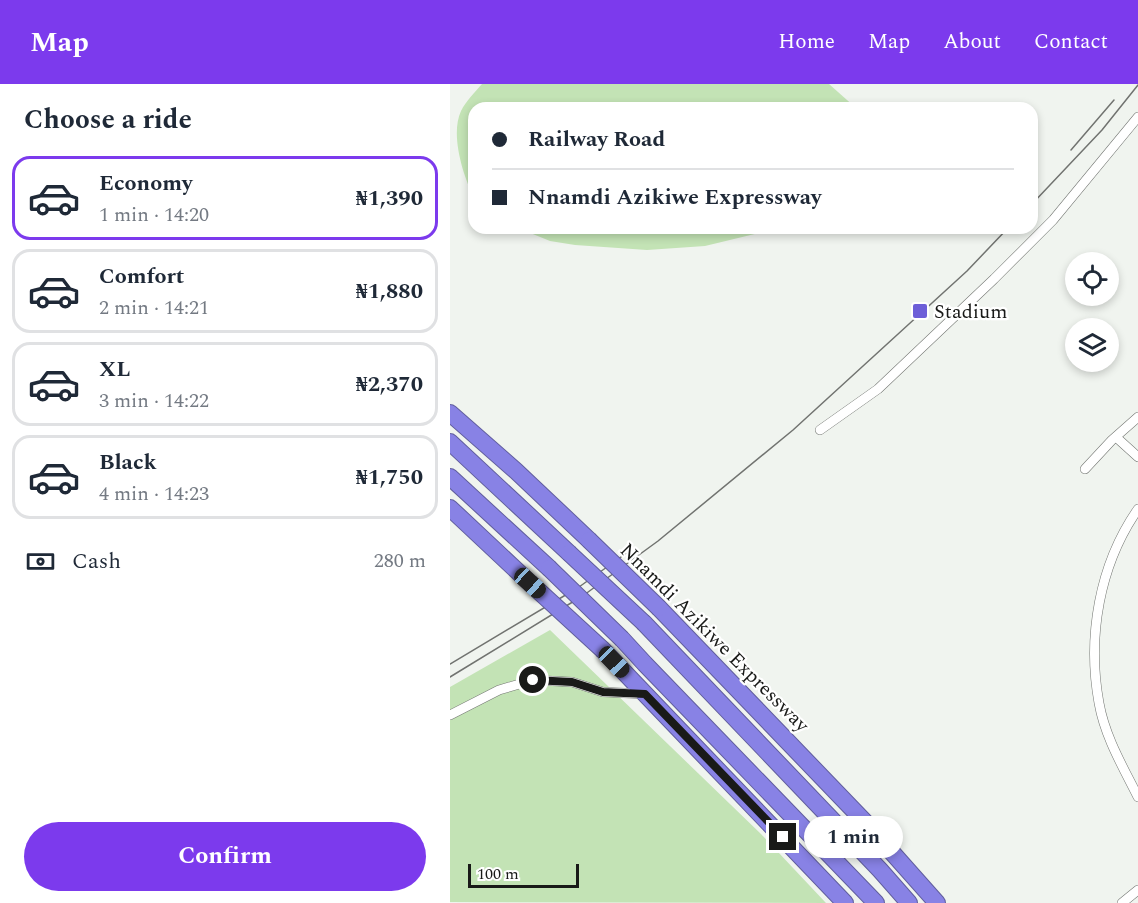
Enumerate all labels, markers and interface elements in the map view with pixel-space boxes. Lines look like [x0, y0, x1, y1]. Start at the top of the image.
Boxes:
text: Map [30, 21, 89, 64]
text: Home [778, 26, 835, 58]
text: Map [868, 26, 910, 58]
text: About [943, 26, 1001, 58]
text: Contact [1034, 26, 1108, 58]
text: Choose a ride [24, 99, 192, 141]
text: Railway Road [528, 123, 665, 156]
text: Economy [99, 167, 192, 200]
icon: car [27, 171, 81, 225]
text: Nnamdi Azikiwe Expressway [528, 181, 822, 214]
text: ₦1,390 [355, 182, 423, 215]
text: 1 min · 14:20 [99, 200, 209, 230]
map controls [1065, 252, 1119, 372]
button: locate [1065, 252, 1119, 306]
text: Comfort [99, 260, 184, 293]
icon: car [27, 264, 81, 318]
text: ₦1,880 [355, 275, 423, 308]
text: 2 min · 14:21 [99, 293, 209, 323]
place label: Stadium [934, 297, 1008, 327]
marker: Stadium [911, 302, 929, 320]
button: layers [1065, 318, 1119, 372]
text: XL [99, 353, 130, 386]
icon: car [27, 357, 81, 411]
text: ₦2,370 [355, 368, 423, 401]
text: 3 min · 14:22 [99, 386, 209, 416]
text: Black [99, 446, 157, 479]
icon: car [27, 450, 81, 504]
text: ₦1,750 [355, 461, 423, 494]
text: 4 min · 14:23 [99, 479, 209, 509]
street label: Nnamdi Azikiwe Expressway [613, 536, 817, 740]
icon: cash [24, 545, 57, 578]
text: Cash [72, 545, 121, 578]
text: 280 m [374, 546, 426, 576]
car [511, 564, 549, 602]
car [595, 643, 633, 681]
route start [519, 666, 546, 693]
callout: 1 min [804, 816, 903, 858]
button: Confirm [24, 822, 426, 891]
text: 1 min [827, 822, 880, 852]
route end [769, 823, 796, 850]
scale bar [468, 861, 579, 888]
text: 100 m [477, 862, 519, 886]

